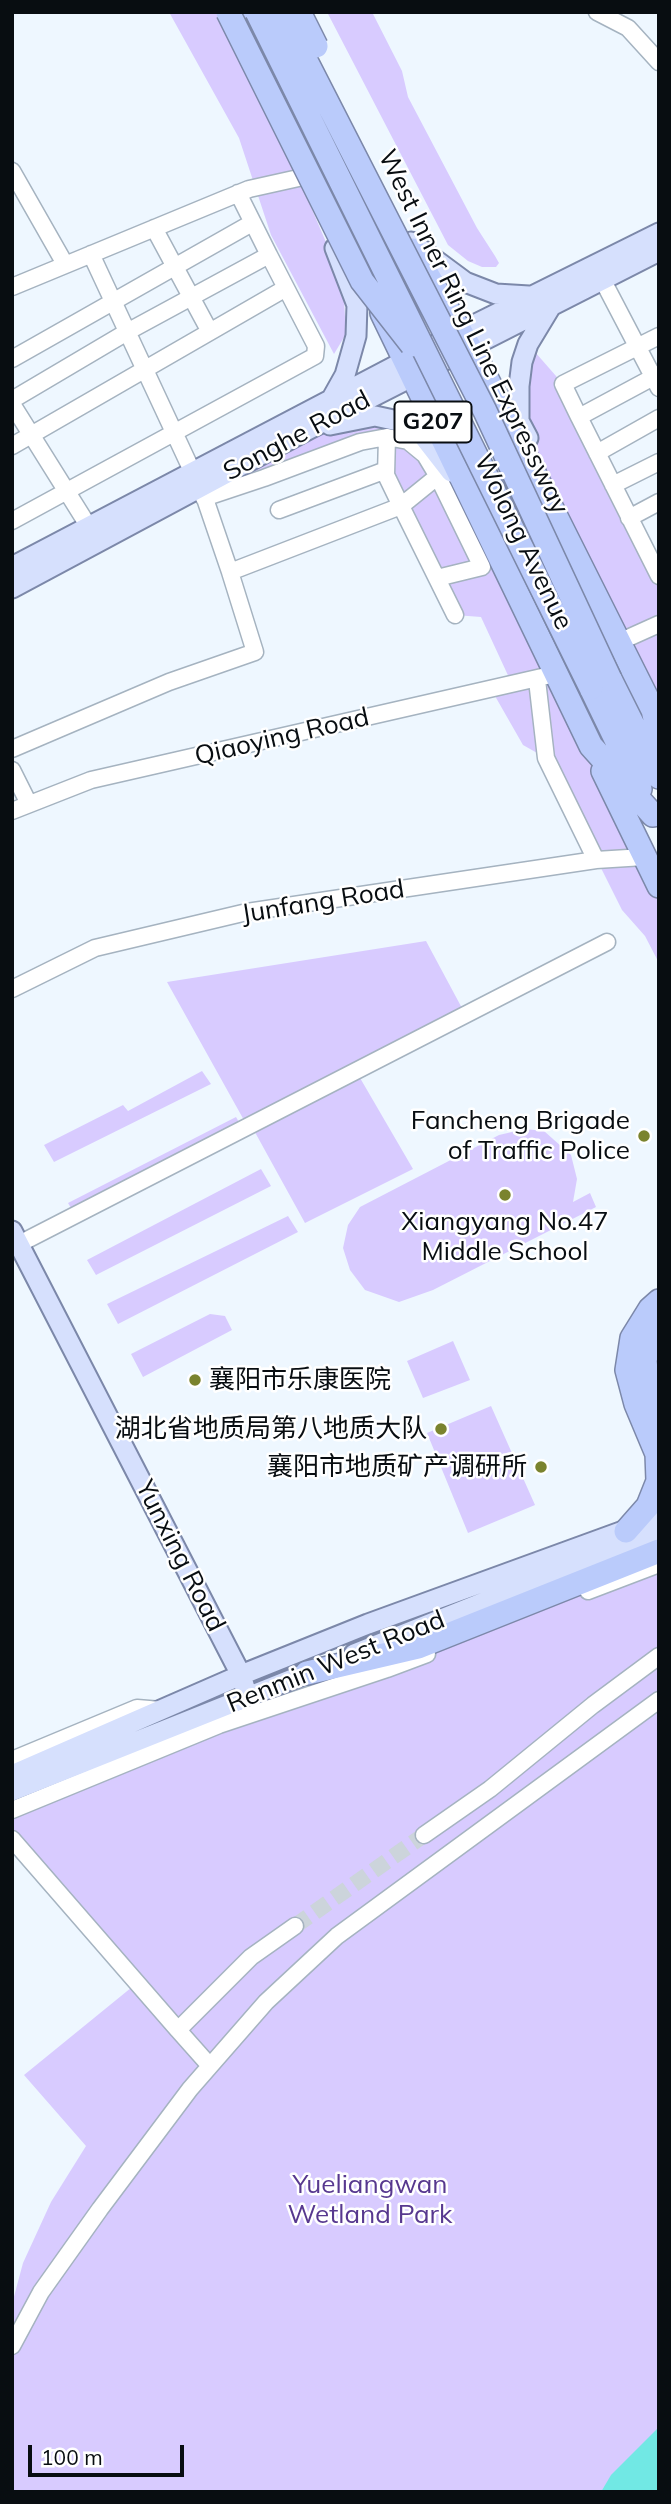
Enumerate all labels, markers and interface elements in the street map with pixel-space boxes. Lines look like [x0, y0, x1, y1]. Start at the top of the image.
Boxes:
street label: West Inner Ring Line Expressway [371, 145, 575, 519]
street label: Songhe Road [218, 384, 376, 488]
road number: G207 [394, 402, 472, 442]
street label: Wolong Avenue [467, 449, 579, 635]
street label: Qiaoying Road [192, 702, 372, 772]
street label: Junfang Road [239, 874, 407, 930]
place label: Fancheng Brigade of Traffic Police [411, 1105, 630, 1166]
marker: Fancheng Brigade of Traffic Police [636, 1128, 652, 1144]
marker: Xiangyang No.47 Middle School [497, 1187, 513, 1203]
place label: Xiangyang No.47 Middle School [401, 1206, 609, 1268]
place label: 襄阳市乐康医院 [209, 1364, 391, 1396]
marker: 襄阳市乐康医院 [187, 1372, 203, 1388]
place label: 湖北省地质局第八地质大队 [115, 1413, 427, 1445]
marker: 湖北省地质局第八地质大队 [433, 1421, 449, 1437]
place label: 襄阳市地质矿产调研所 [267, 1451, 527, 1483]
marker: 襄阳市地质矿产调研所 [533, 1459, 549, 1475]
street label: Yunxing Road [128, 1475, 232, 1637]
street label: Renmin West Road [223, 1604, 449, 1720]
park label: Yueliangwan Wetland Park [288, 2169, 452, 2230]
scale bar [32, 2430, 187, 2474]
text: 100 m [41, 2444, 103, 2470]

